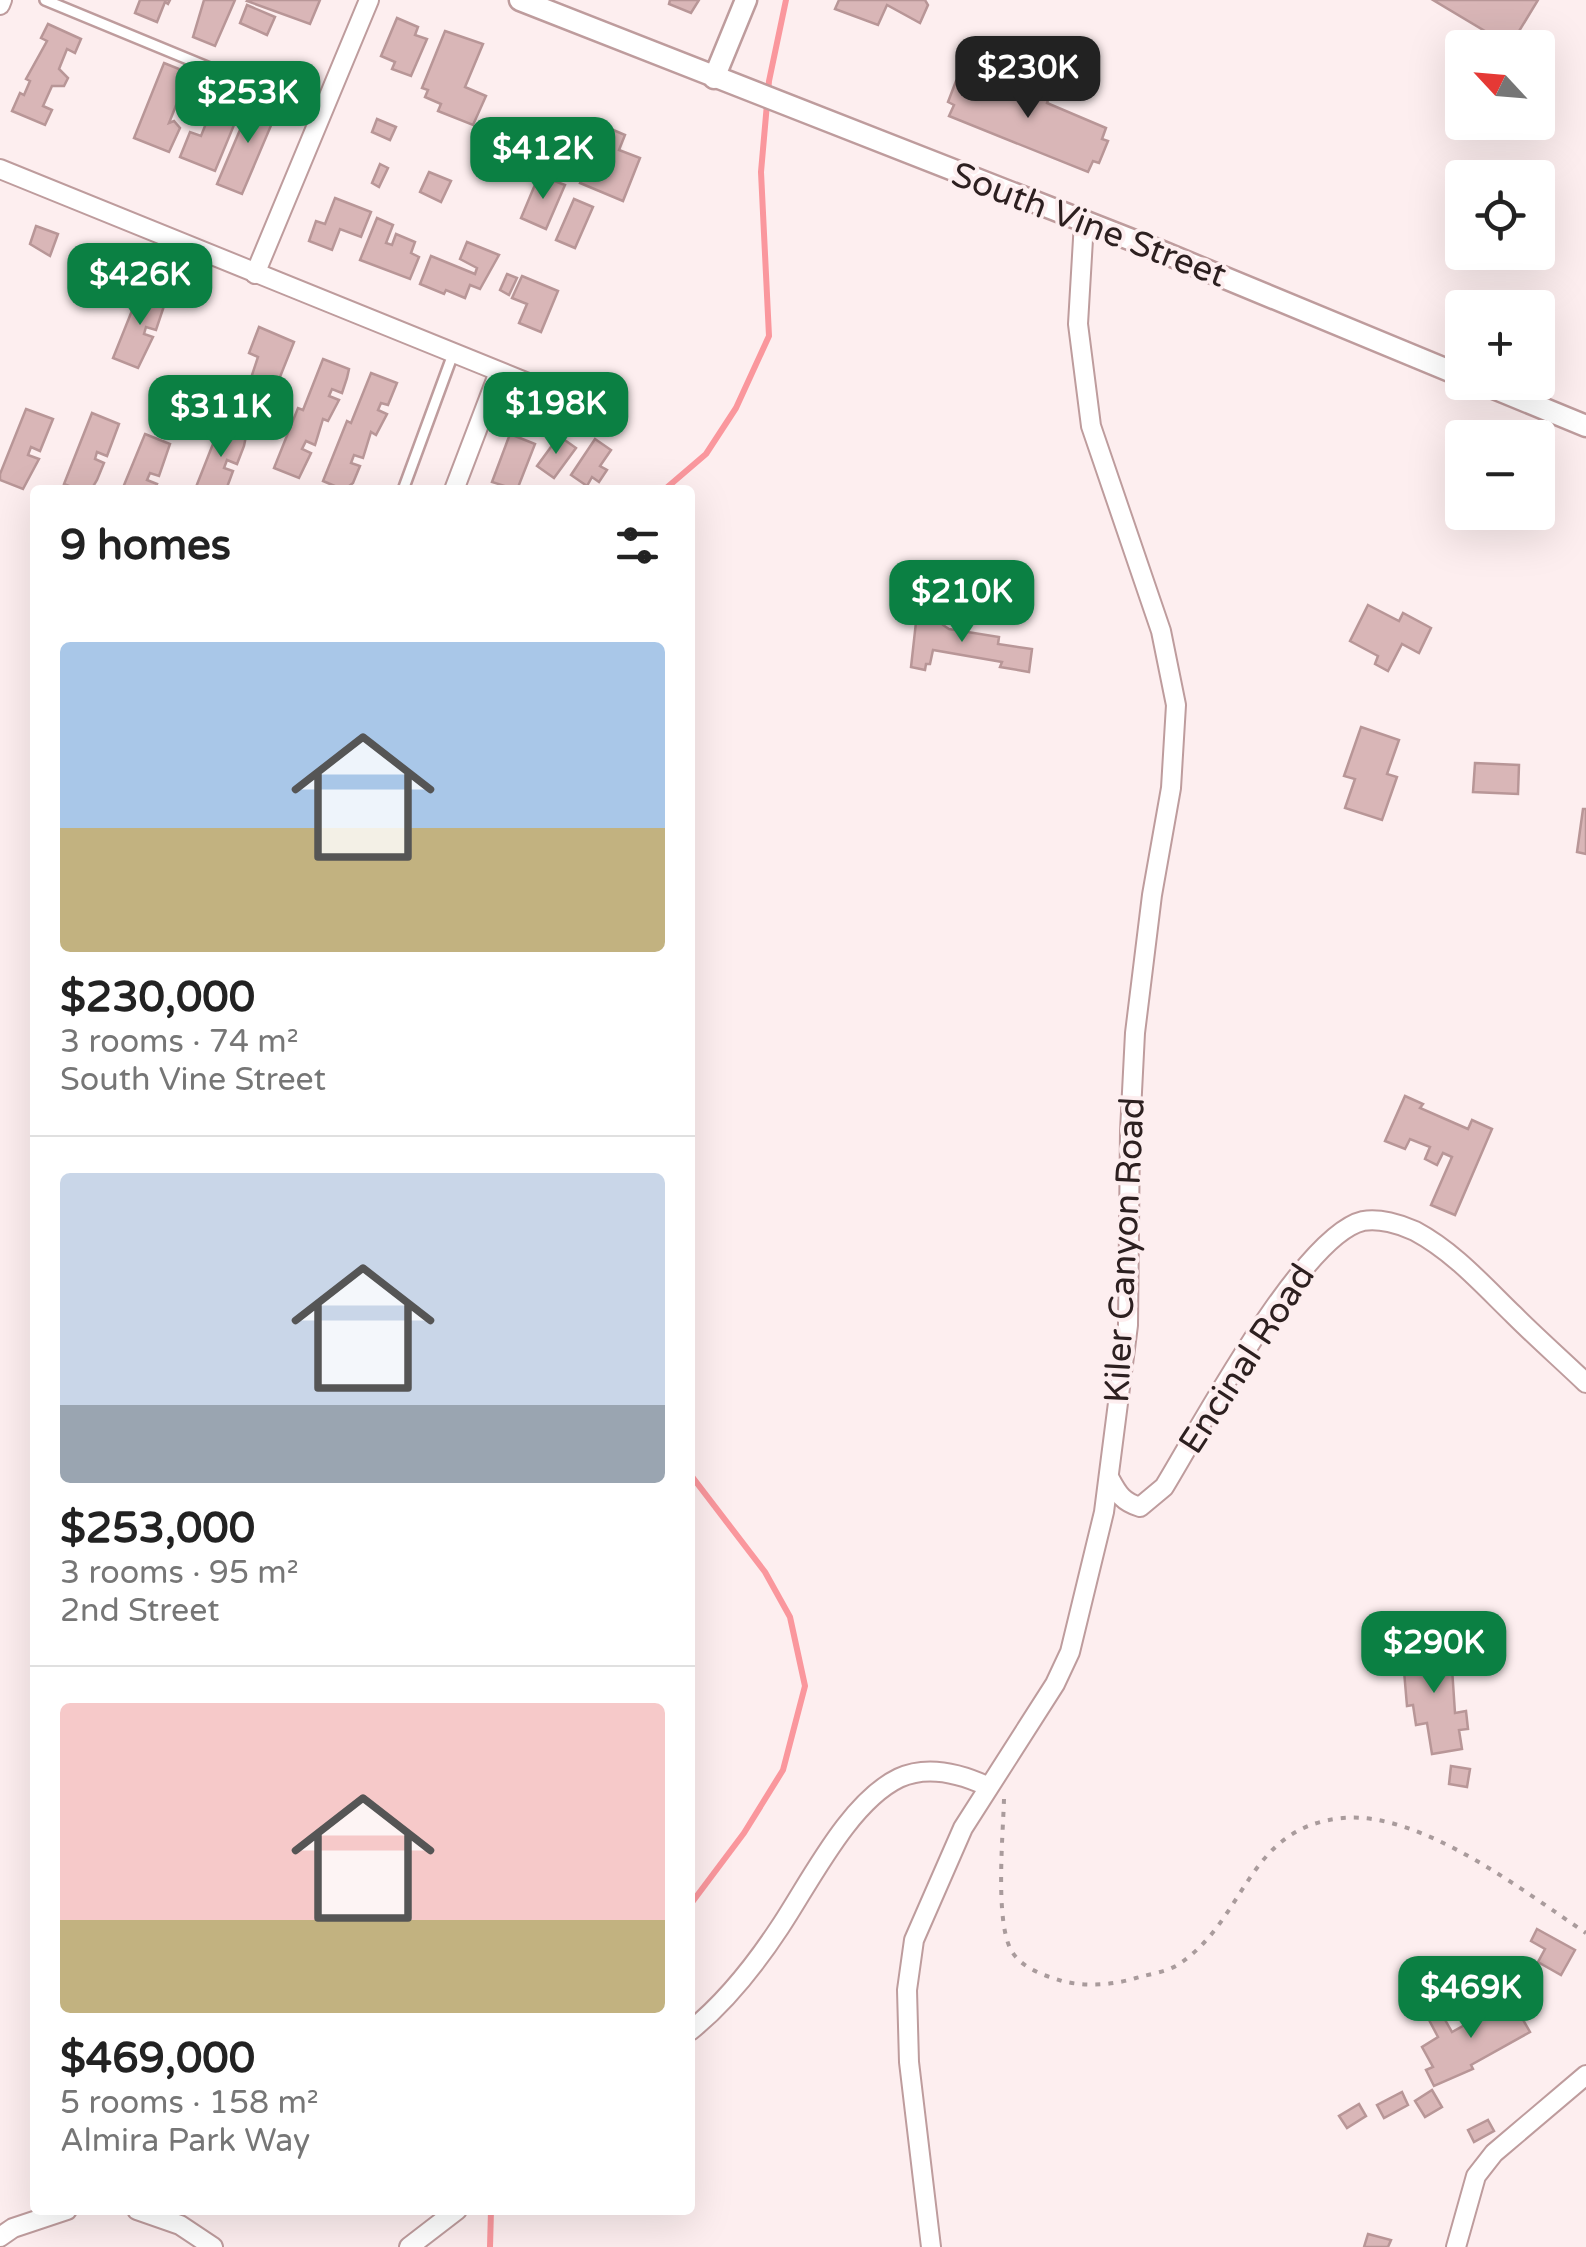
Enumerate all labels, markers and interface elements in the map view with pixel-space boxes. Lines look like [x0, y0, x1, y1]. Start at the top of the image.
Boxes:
north arrow [1445, 30, 1555, 140]
map controls [1445, 30, 1555, 530]
pin: $230K [958, 36, 1098, 121]
text: $230K [977, 49, 1079, 87]
pin: $253K [178, 61, 318, 146]
text: $253K [197, 74, 299, 112]
pin: $412K [473, 117, 613, 202]
text: $412K [492, 130, 594, 168]
street label: South Vine Street [946, 153, 1232, 297]
button: locate [1445, 160, 1555, 270]
pin: $426K [70, 243, 210, 328]
text: $426K [89, 256, 191, 294]
button: + [1445, 290, 1555, 400]
pin: $198K [486, 372, 626, 457]
pin: $311K [151, 375, 291, 460]
text: $198K [505, 385, 607, 423]
text: $311K [170, 388, 272, 426]
button: − [1445, 420, 1555, 530]
icon: filters [610, 518, 665, 573]
text: 9 homes [60, 520, 231, 571]
pin: $210K [892, 560, 1032, 645]
text: $210K [911, 573, 1013, 611]
icon: home [273, 707, 453, 887]
text: $230,000 [60, 972, 255, 1023]
text: 3 rooms · 74 m² [60, 1023, 299, 1061]
text: South Vine Street [60, 1061, 326, 1099]
street label: Kiler Canyon Road [1096, 1096, 1154, 1404]
icon: home [273, 1238, 453, 1418]
street label: Encinal Road [1170, 1256, 1324, 1462]
text: $253,000 [60, 1503, 255, 1554]
text: 3 rooms · 95 m² [60, 1554, 299, 1592]
text: 2nd Street [60, 1592, 220, 1630]
pin: $290K [1364, 1611, 1504, 1696]
text: $290K [1383, 1624, 1485, 1662]
icon: home [273, 1768, 453, 1948]
pin: $469K [1401, 1956, 1541, 2041]
text: $469K [1420, 1969, 1522, 2007]
text: $469,000 [60, 2033, 255, 2084]
text: 5 rooms · 158 m² [60, 2084, 319, 2122]
text: Almira Park Way [60, 2122, 310, 2160]

